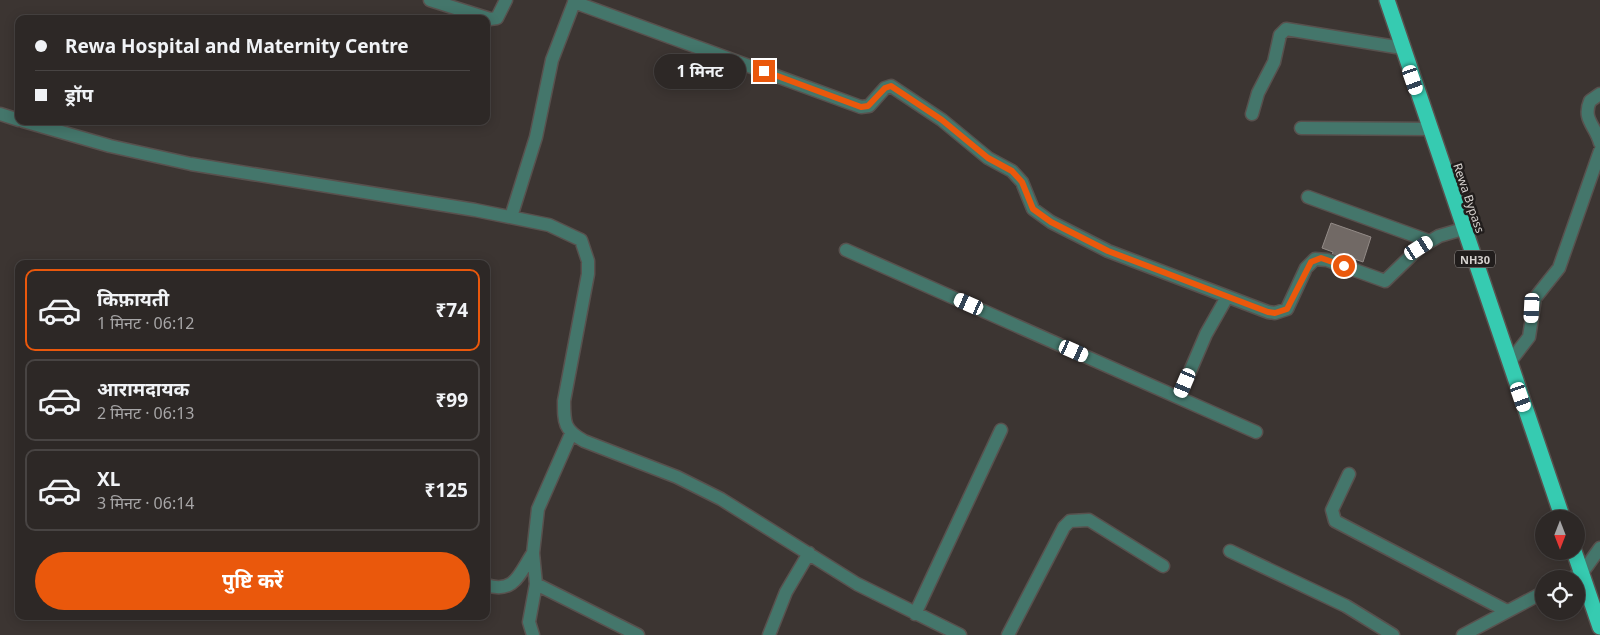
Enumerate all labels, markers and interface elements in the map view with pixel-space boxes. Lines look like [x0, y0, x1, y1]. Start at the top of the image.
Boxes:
text: Rewa Hospital and Maternity Centre [65, 33, 409, 59]
callout: 1 मिनट [654, 54, 746, 88]
text: 1 मिनट [677, 60, 723, 82]
route end [753, 60, 775, 82]
car [1401, 63, 1424, 97]
text: ड्रॉप [65, 82, 93, 108]
street label: Rewa Bypass [1449, 161, 1489, 235]
car [1402, 234, 1435, 262]
road number: NH30 [1455, 250, 1495, 268]
route start [1333, 255, 1355, 277]
text: किफ़ायती [97, 286, 169, 312]
icon: car [37, 288, 82, 333]
car [952, 291, 985, 317]
car [1523, 293, 1540, 323]
text: ₹74 [435, 297, 468, 323]
text: 1 मिनट · 06:12 [97, 312, 194, 334]
car [1057, 338, 1090, 364]
car [1172, 366, 1197, 400]
text: आरामदायक [97, 376, 189, 402]
icon: car [37, 378, 82, 423]
car [1509, 380, 1532, 414]
text: ₹99 [435, 387, 468, 413]
text: 2 मिनट · 06:13 [97, 402, 194, 424]
text: XL [97, 466, 120, 492]
icon: car [37, 468, 82, 513]
text: ₹125 [425, 477, 468, 503]
text: 3 मिनट · 06:14 [97, 492, 194, 514]
north arrow [1535, 510, 1585, 560]
map controls [1535, 510, 1585, 620]
button: पुष्टि करें [35, 552, 470, 610]
button: locate [1535, 570, 1585, 620]

